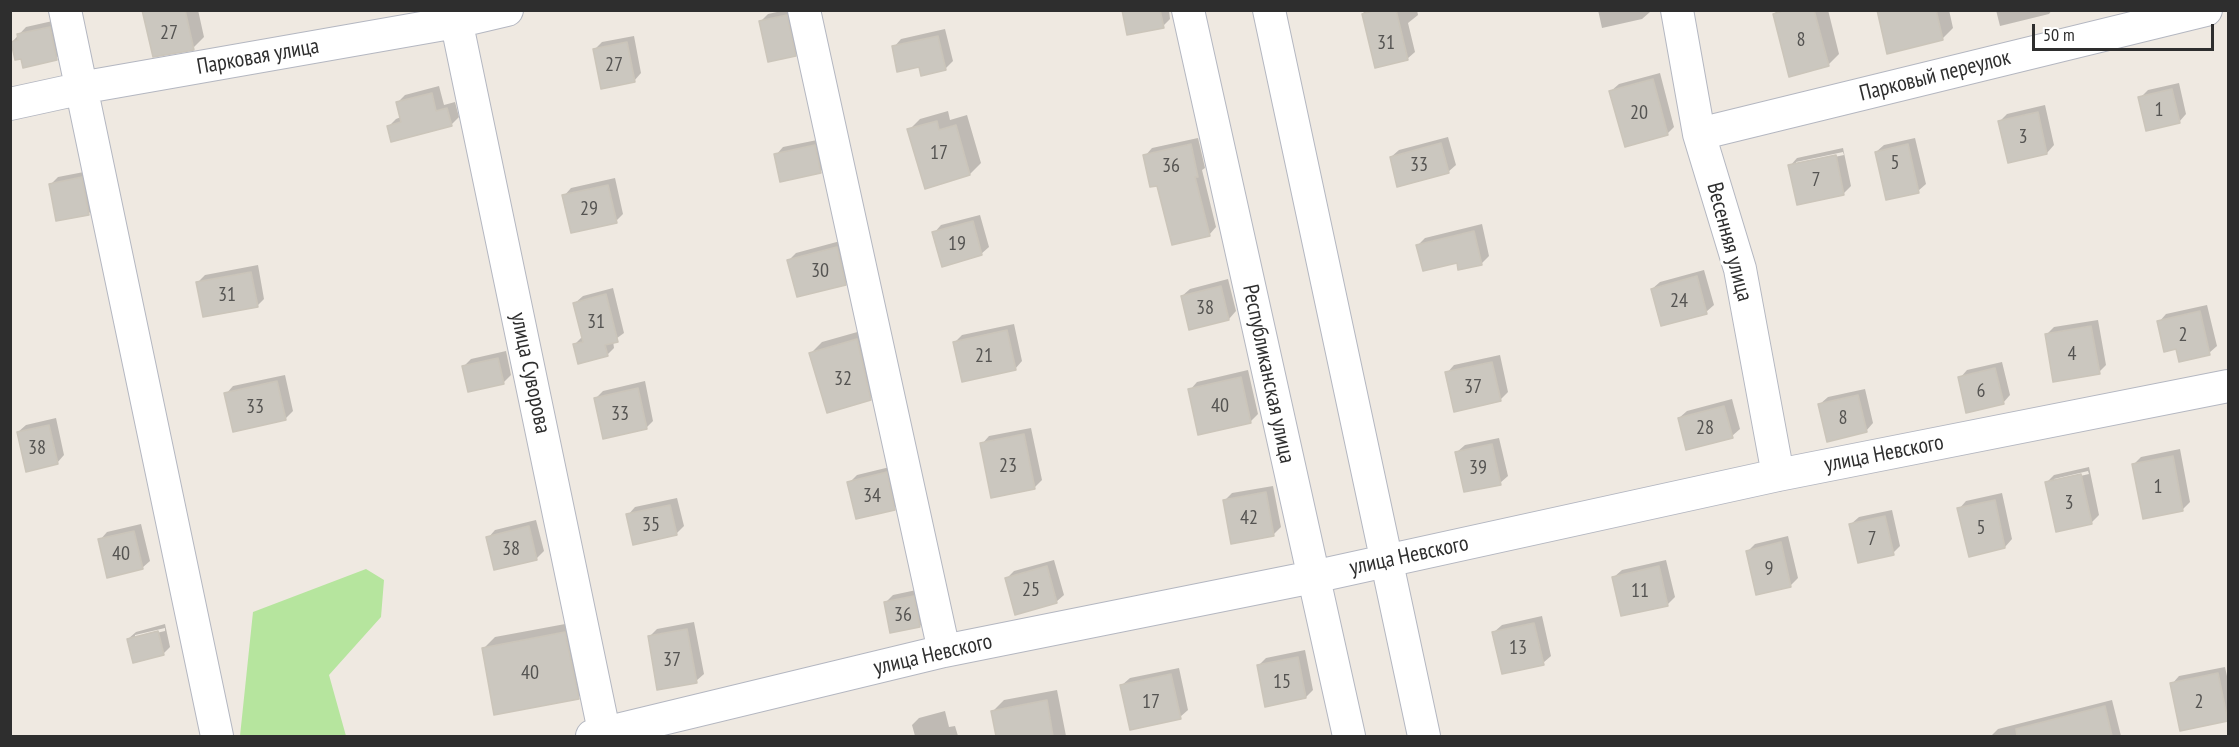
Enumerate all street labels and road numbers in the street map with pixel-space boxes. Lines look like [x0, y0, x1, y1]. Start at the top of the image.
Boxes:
street label: Парковая улица [195, 33, 321, 81]
street label: Парковый переулок [1857, 44, 2013, 108]
street label: Весенняя улица [1700, 180, 1758, 304]
street label: Республиканская улица [1236, 282, 1300, 466]
street label: улица Суворова [504, 310, 556, 436]
street label: улица Невского [1822, 430, 1946, 478]
street label: улица Невского [1347, 531, 1471, 581]
street label: улица Невского [871, 629, 995, 681]

